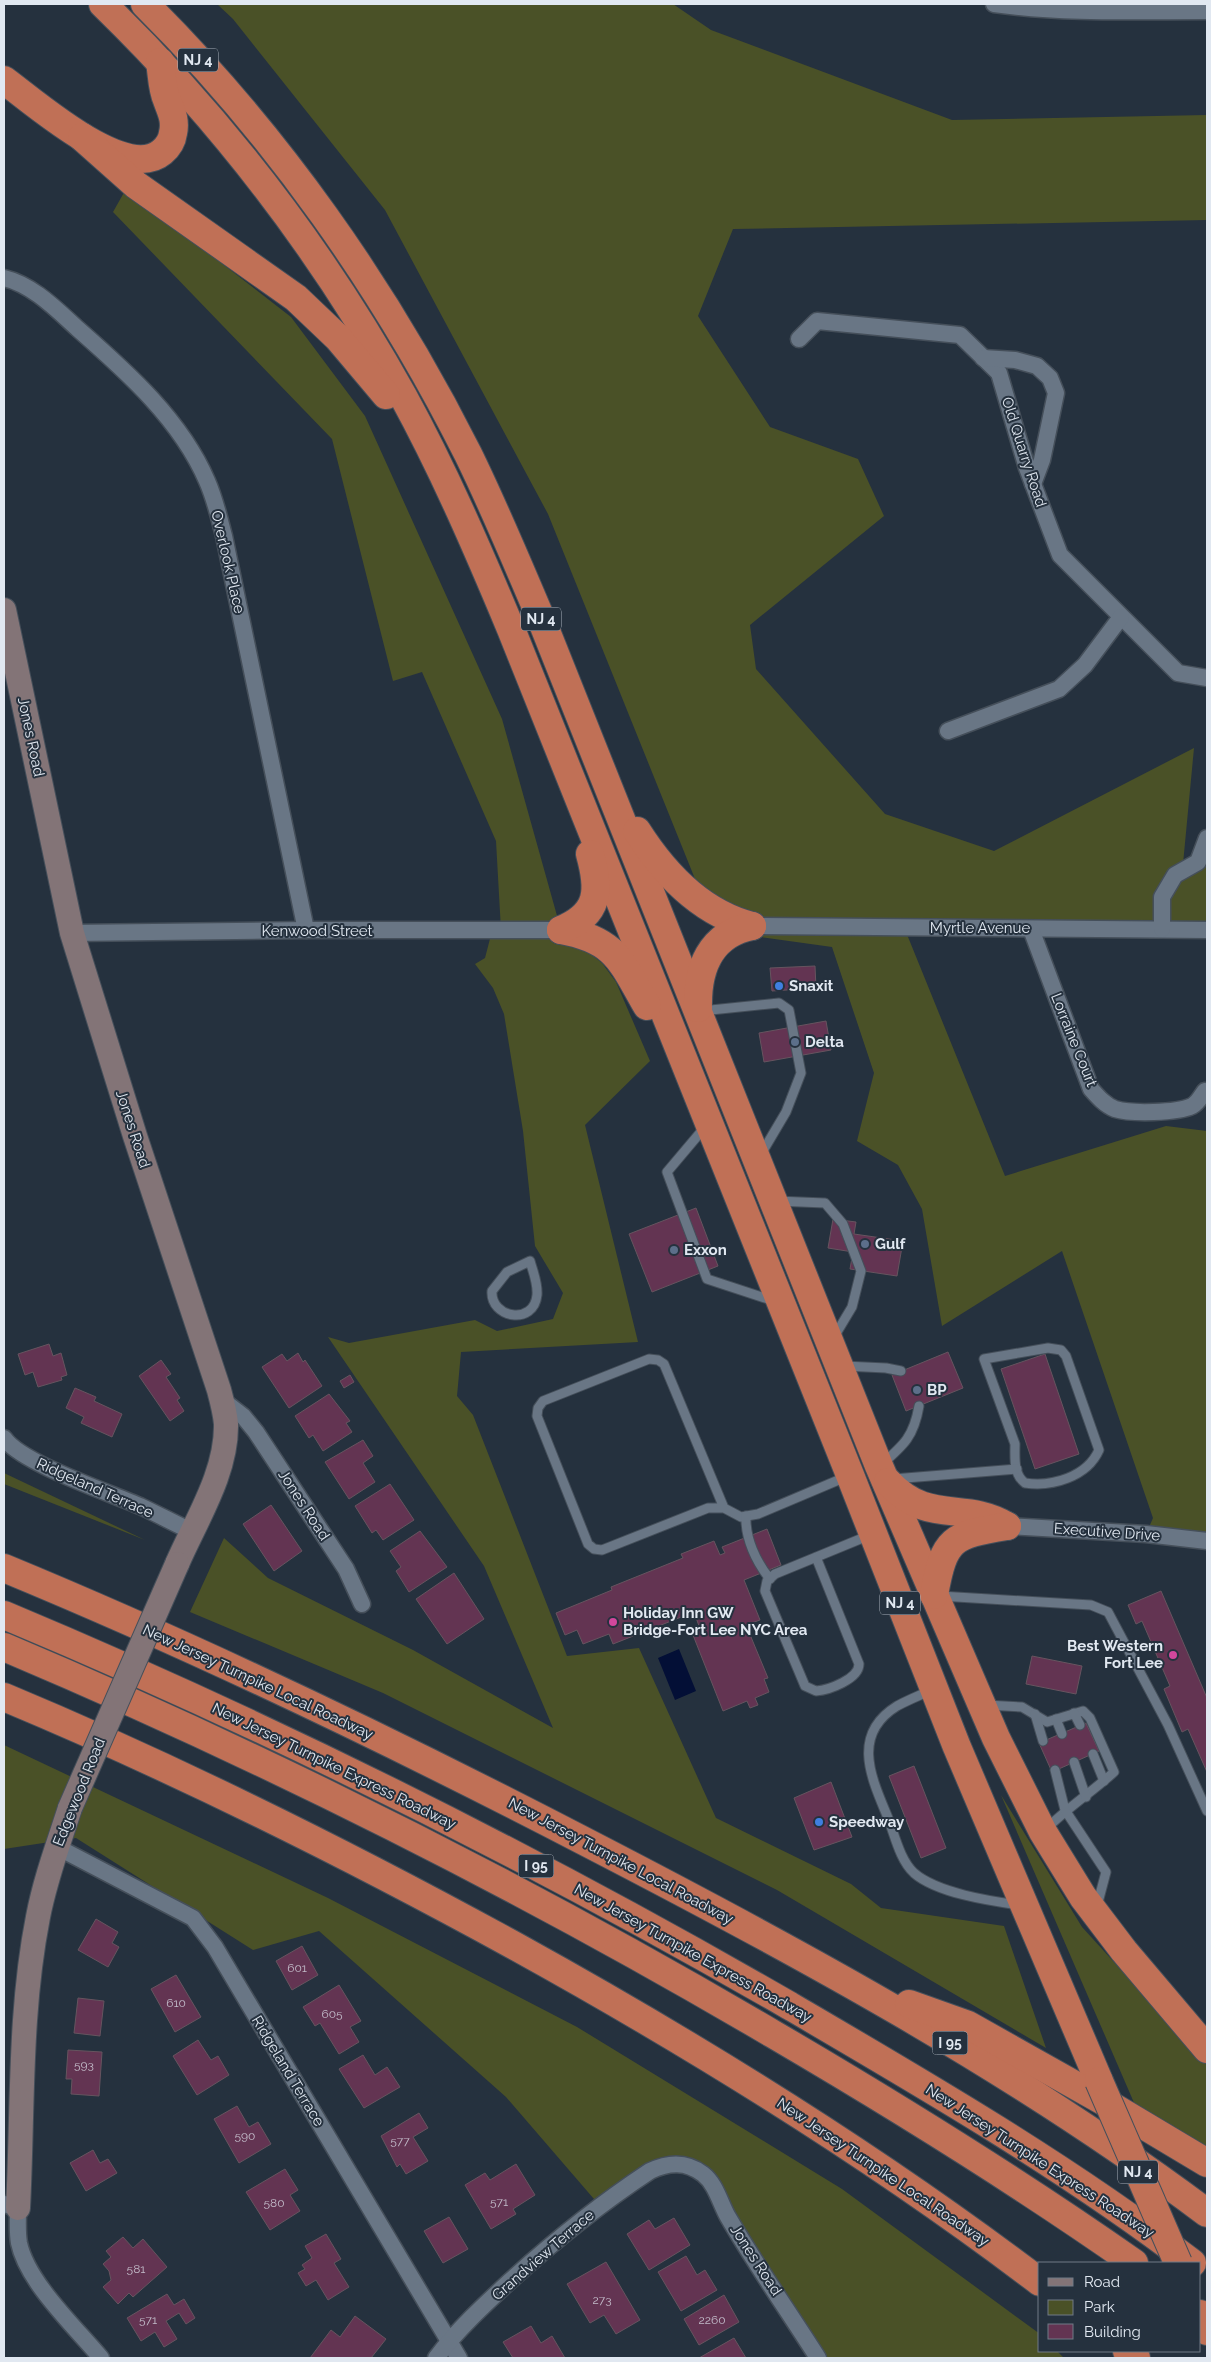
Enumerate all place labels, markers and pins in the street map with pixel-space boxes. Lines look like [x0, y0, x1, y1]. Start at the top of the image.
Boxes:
place label: Snaxit [789, 977, 834, 995]
marker: Snaxit [773, 980, 785, 992]
place label: Delta [805, 1033, 844, 1051]
marker: Delta [789, 1036, 801, 1048]
place label: Gulf [875, 1235, 906, 1253]
marker: Gulf [859, 1238, 871, 1250]
place label: Exxon [684, 1241, 727, 1259]
marker: Exxon [668, 1244, 680, 1256]
place label: BP [927, 1381, 947, 1399]
marker: BP [911, 1384, 923, 1396]
place label: Holiday Inn GW Bridge-Fort Lee NYC Area [623, 1604, 808, 1639]
marker: Holiday Inn GW Bridge-Fort Lee NYC Area [607, 1616, 619, 1628]
place label: Best Western Fort Lee [1067, 1637, 1163, 1672]
marker: Best Western Fort Lee [1167, 1649, 1179, 1661]
place label: Speedway [829, 1813, 905, 1831]
marker: Speedway [813, 1816, 825, 1828]

